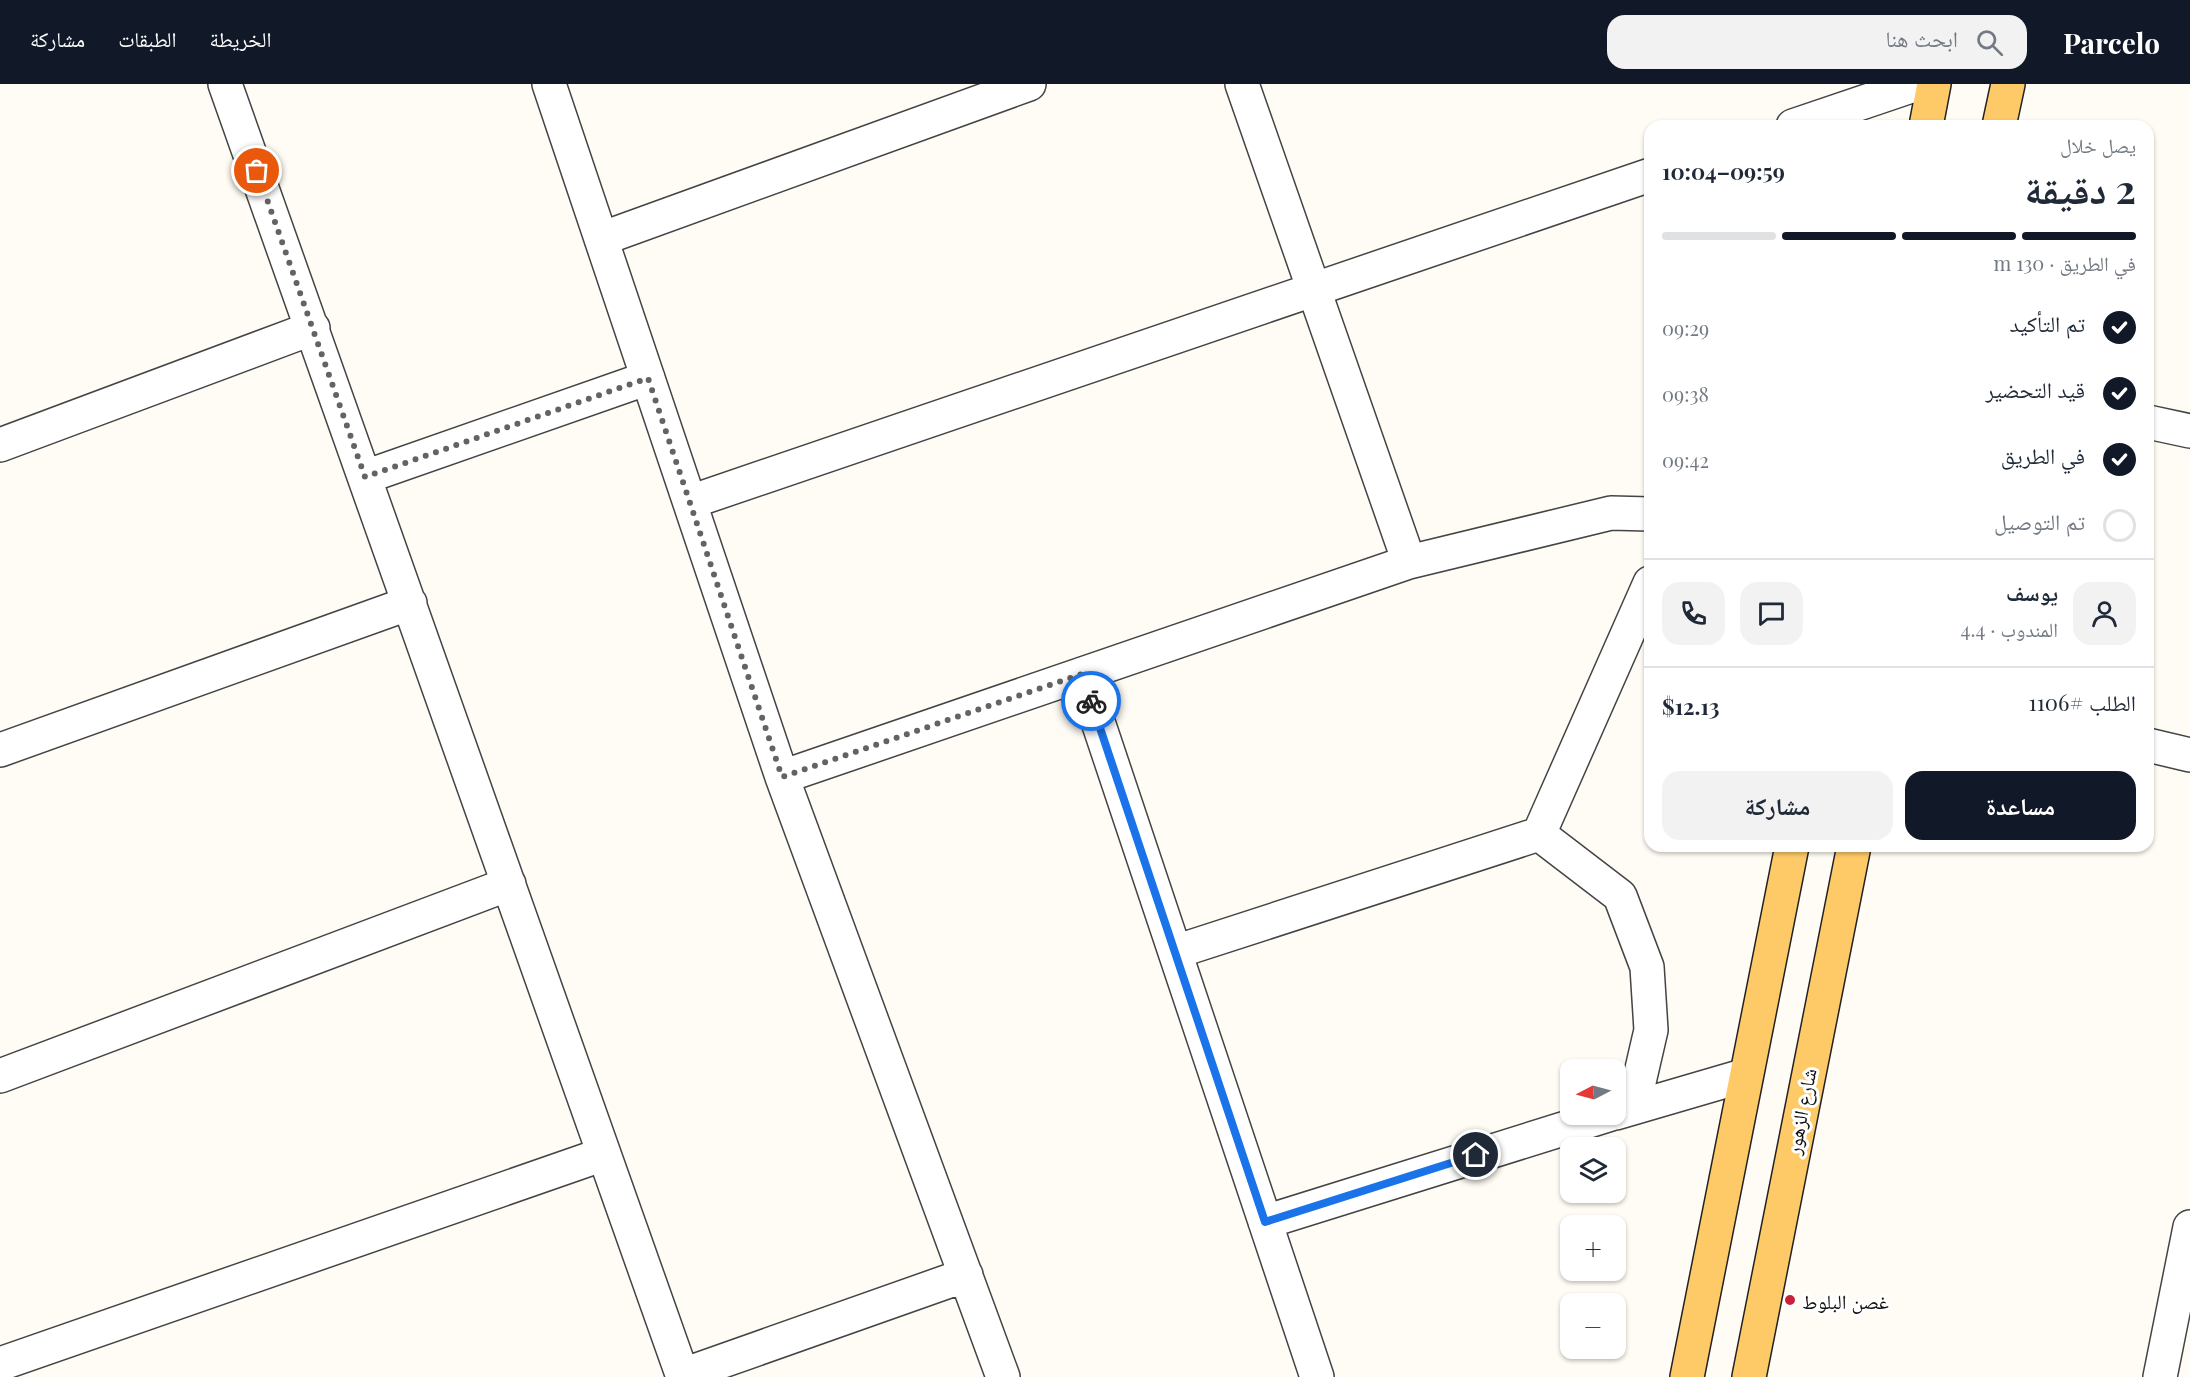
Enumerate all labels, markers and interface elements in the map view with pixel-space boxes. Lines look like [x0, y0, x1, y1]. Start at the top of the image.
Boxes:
search box [1607, 15, 2027, 69]
text: ابحث هنا [1885, 23, 1958, 53]
text: مشاركة [30, 24, 85, 52]
text: الطبقات [118, 24, 177, 52]
text: الخريطة [210, 24, 271, 52]
text: Parcelo [2063, 24, 2160, 61]
icon: search [1973, 26, 2006, 59]
text: يصل خلال [2060, 131, 2136, 158]
pin [231, 145, 282, 196]
icon: bag [240, 154, 273, 187]
text: 09:59–10:04 [1662, 156, 1785, 186]
text: 2 دقيقة [2025, 162, 2136, 214]
text: في الطريق · 130 m [1993, 249, 2136, 276]
text: تم التأكيد [2009, 308, 2085, 338]
icon: check [2103, 311, 2136, 344]
text: 09:29 [1662, 314, 1709, 341]
text: قيد التحضير [1986, 374, 2085, 404]
icon: check [2103, 377, 2136, 410]
text: 09:38 [1662, 380, 1709, 407]
text: في الطريق [2001, 440, 2085, 470]
icon: check [2103, 443, 2136, 476]
text: 09:42 [1662, 446, 1709, 473]
text: تم التوصيل [1994, 506, 2085, 536]
text: يوسف [2006, 577, 2058, 607]
button: phone [1662, 582, 1725, 645]
button: chat [1740, 582, 1803, 645]
button: person [2073, 582, 2136, 645]
text: المندوب · 4.4 [1961, 615, 2058, 642]
courier [1061, 671, 1121, 731]
icon: bike [1075, 685, 1108, 718]
text: الطلب #1106 [2029, 687, 2136, 717]
text: $12.13 [1662, 691, 1720, 721]
button: مشاركة [1662, 771, 1893, 840]
button: مساعدة [1905, 771, 2136, 840]
north arrow [1560, 1059, 1626, 1125]
map controls [1560, 1059, 1626, 1359]
street label: شارع الزهور [1778, 1066, 1823, 1158]
pin [1450, 1129, 1501, 1180]
button: layers [1560, 1137, 1626, 1203]
icon: home [1459, 1138, 1492, 1171]
button: + [1560, 1215, 1626, 1281]
place label: غصن البلوط [1802, 1287, 1889, 1314]
button: − [1560, 1293, 1626, 1359]
marker: غصن البلوط [1783, 1293, 1797, 1307]

